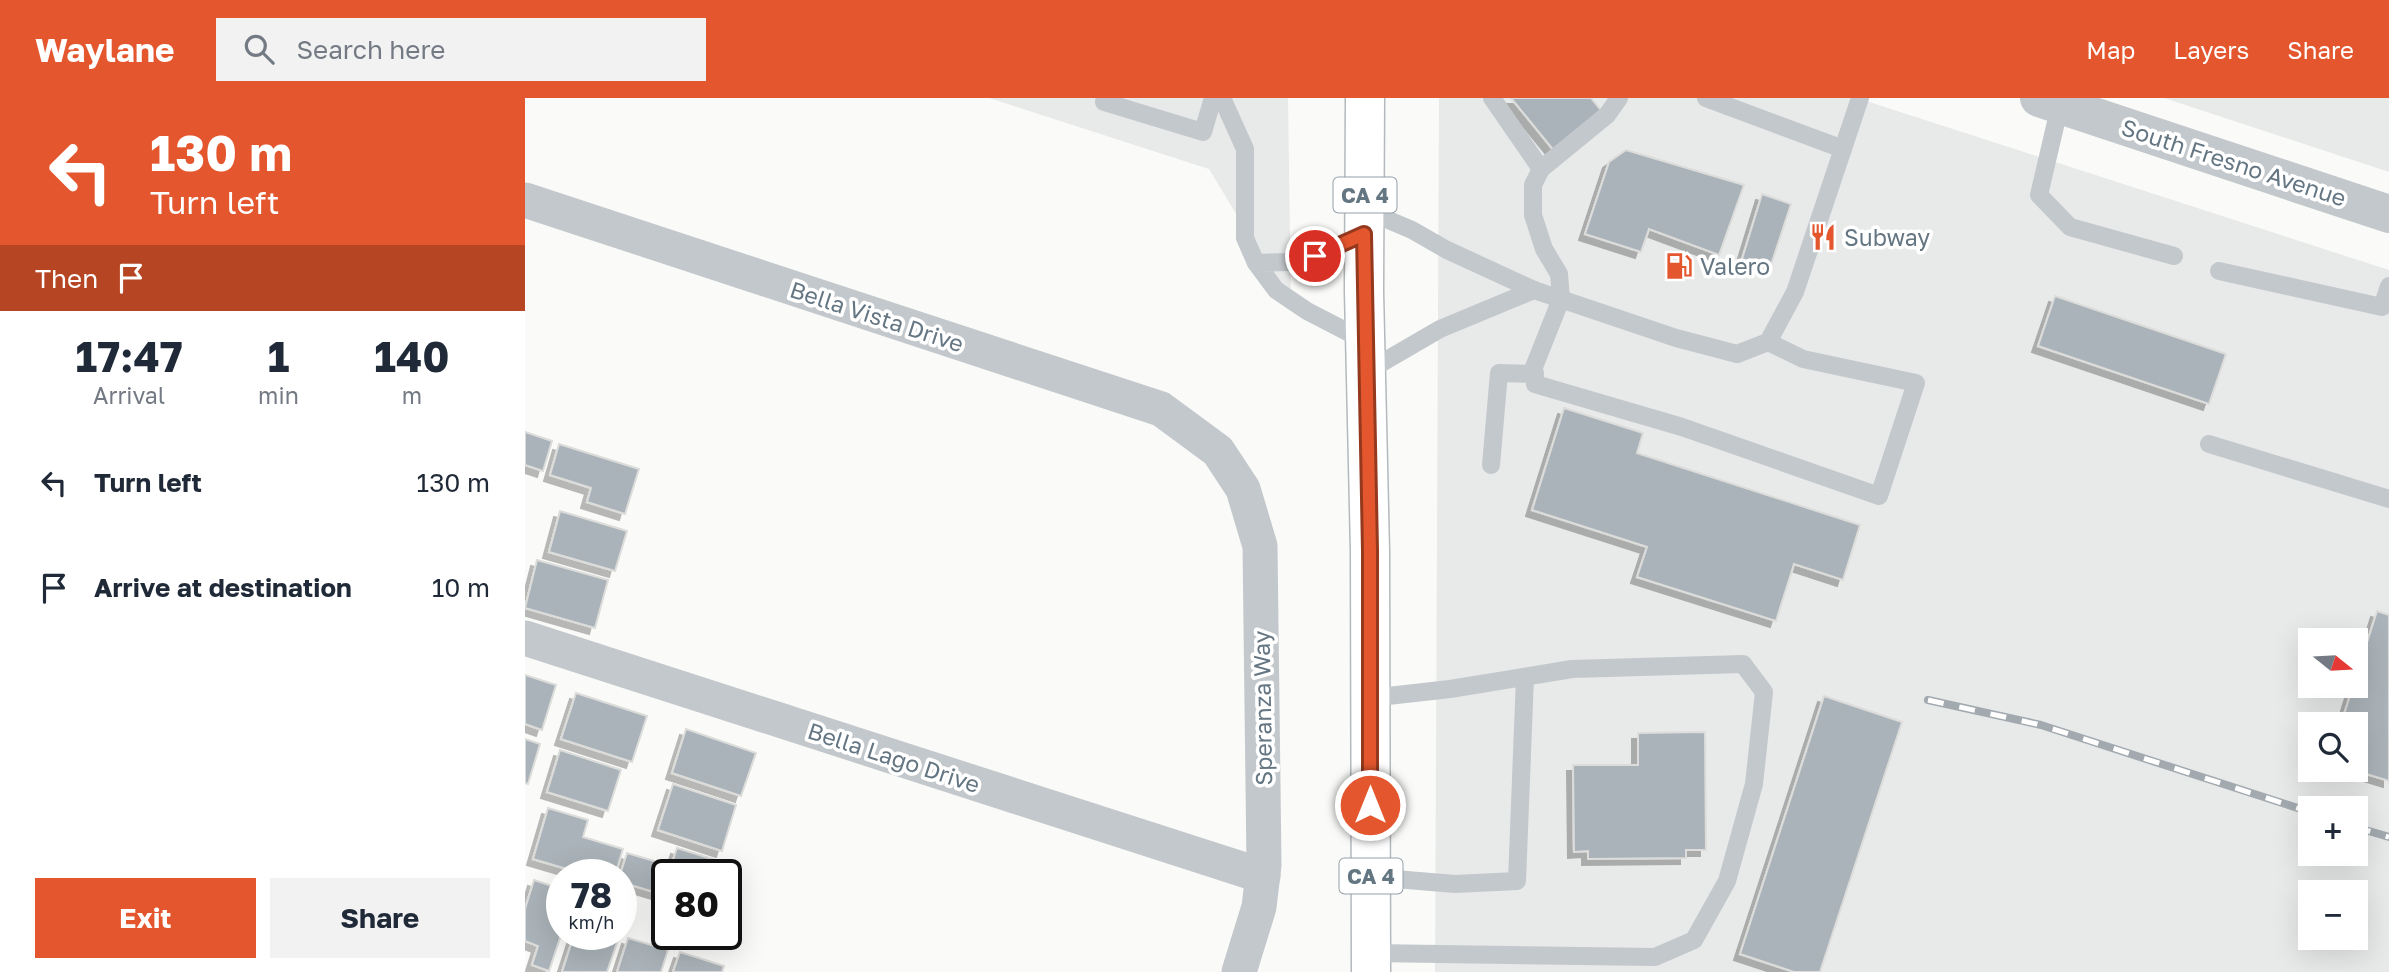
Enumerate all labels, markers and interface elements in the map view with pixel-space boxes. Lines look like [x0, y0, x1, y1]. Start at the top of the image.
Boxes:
search box [216, 18, 706, 81]
text: Waylane [35, 30, 174, 69]
icon: search [240, 30, 278, 68]
text: Search here [296, 34, 445, 65]
text: Map [2086, 35, 2135, 64]
text: Layers [2173, 35, 2249, 64]
text: Share [2287, 35, 2354, 64]
street label: South Fresno Avenue [2118, 112, 2350, 212]
text: 130 m [150, 123, 292, 182]
icon: left [35, 126, 126, 217]
road number: CA 4 [1333, 178, 1397, 212]
text: Turn left [150, 183, 279, 221]
restaurant icon: Subway [1808, 222, 1838, 252]
place label: Subway [1844, 223, 1930, 251]
pin [1285, 226, 1345, 286]
icon: arrive [1296, 237, 1334, 275]
fuel station icon: Valero [1664, 251, 1694, 281]
place label: Valero [1700, 252, 1770, 280]
icon: arrive [112, 259, 150, 297]
text: Then [35, 263, 98, 294]
street label: Bella Vista Drive [787, 275, 967, 357]
text: 17:47 [76, 331, 183, 381]
text: 1 [268, 331, 289, 381]
text: 140 [374, 331, 449, 381]
text: Arrival [93, 381, 165, 409]
text: min [258, 381, 299, 409]
text: m [402, 381, 422, 409]
icon: left [35, 464, 73, 502]
text: Turn left [94, 467, 202, 498]
text: 130 m [417, 467, 490, 498]
icon: arrive [35, 569, 73, 607]
text: Arrive at destination [94, 572, 352, 603]
text: 10 m [432, 572, 490, 603]
north arrow [2298, 628, 2368, 698]
map controls [2298, 628, 2368, 950]
street label: Speranza Way [1247, 630, 1277, 786]
button: search [2298, 712, 2368, 782]
street label: Bella Lago Drive [804, 716, 984, 798]
position arrow [1333, 768, 1407, 842]
button: + [2298, 796, 2368, 866]
road number: CA 4 [1339, 858, 1403, 894]
speed limit sign: 80 [651, 859, 742, 950]
text: 78 [571, 874, 612, 916]
button: Exit [35, 878, 256, 958]
button: Share [270, 878, 490, 958]
button: − [2298, 880, 2368, 950]
text: km/h [569, 911, 614, 933]

